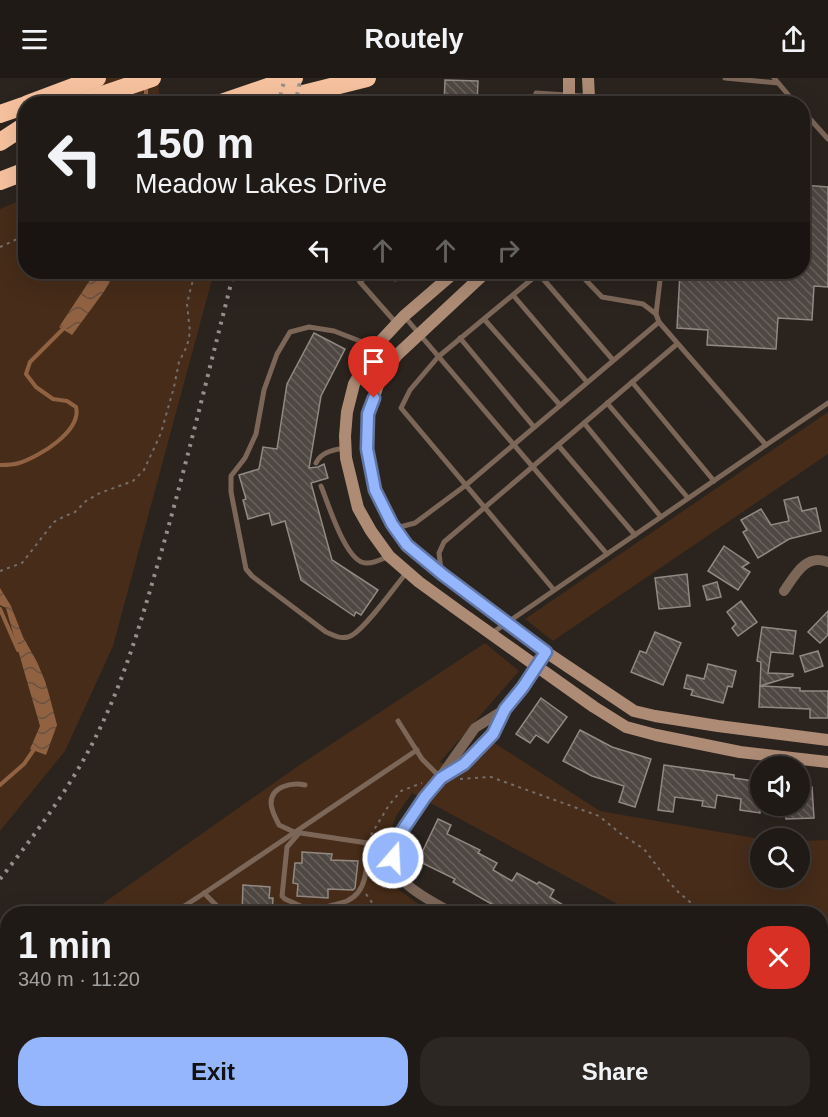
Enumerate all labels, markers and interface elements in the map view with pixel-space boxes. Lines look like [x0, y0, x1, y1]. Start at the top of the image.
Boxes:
icon: menu [18, 23, 51, 56]
icon: share [777, 23, 810, 56]
text: Routely [364, 24, 464, 54]
icon: left [36, 120, 114, 198]
text: 150 m [135, 120, 254, 167]
text: Meadow Lakes Drive [135, 169, 387, 199]
icon: left [303, 234, 336, 267]
icon: ahead [366, 234, 399, 267]
icon: ahead [429, 234, 462, 267]
icon: right [492, 234, 525, 267]
pin [348, 336, 399, 398]
icon: arrive [357, 345, 390, 378]
map controls [750, 756, 810, 888]
button: sound [750, 756, 810, 816]
position arrow [361, 826, 425, 890]
button: search [750, 828, 810, 888]
text: 1 min [18, 925, 112, 966]
button: close [747, 926, 810, 989]
text: 340 m · 11:20 [18, 968, 140, 990]
button: Exit [18, 1037, 408, 1106]
button: Share [420, 1037, 810, 1106]

